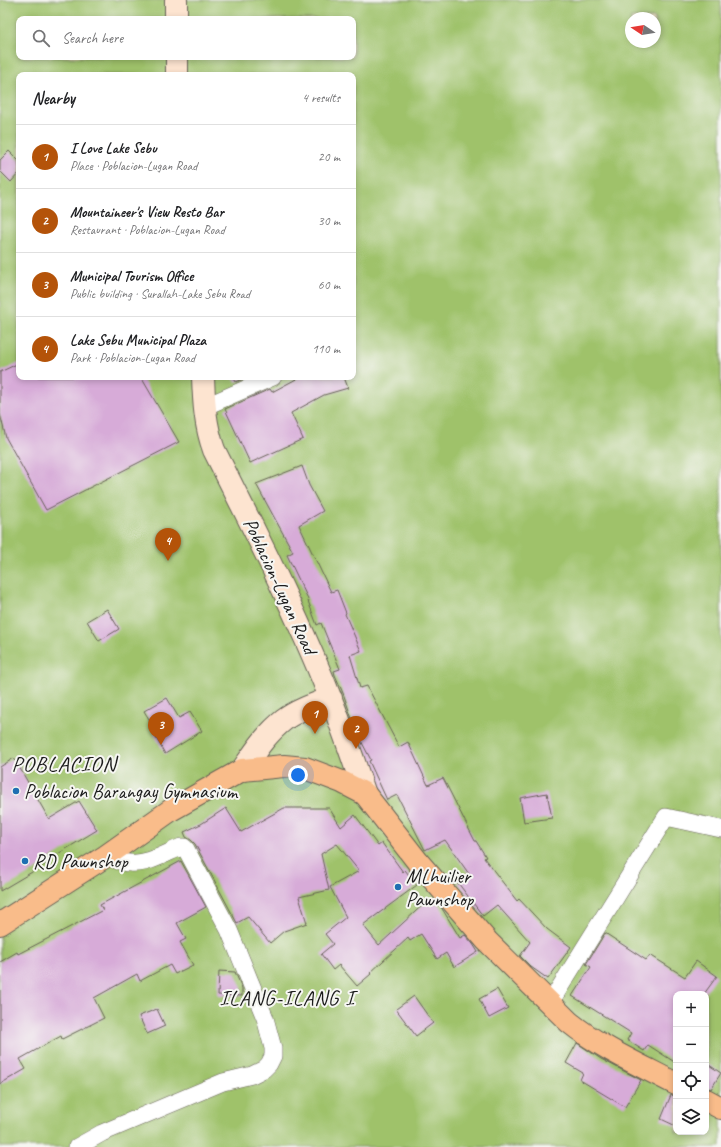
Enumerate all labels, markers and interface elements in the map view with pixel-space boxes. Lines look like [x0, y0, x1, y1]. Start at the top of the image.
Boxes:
north arrow [625, 12, 661, 48]
search box [16, 16, 356, 60]
icon: search [30, 27, 52, 49]
text: Search here [62, 29, 123, 48]
text: Nearby [32, 88, 75, 109]
text: 4 results [302, 90, 340, 106]
text: I Love Lake Sebu [70, 139, 157, 158]
text: 1 [42, 149, 48, 165]
text: 20 m [318, 149, 340, 165]
text: Place · Poblacion-Lugan Road [70, 158, 197, 174]
text: Mountaineer's View Resto Bar [70, 203, 224, 222]
text: 2 [42, 213, 48, 229]
text: 30 m [318, 213, 340, 229]
text: Restaurant · Poblacion-Lugan Road [70, 222, 225, 238]
text: Municipal Tourism Office [70, 267, 193, 286]
text: 3 [42, 277, 48, 293]
text: 60 m [318, 277, 340, 293]
text: Public building · Surallah-Lake Sebu Road [70, 286, 250, 302]
text: Lake Sebu Municipal Plaza [70, 331, 206, 350]
text: 4 [42, 341, 48, 357]
text: 110 m [312, 341, 340, 357]
text: Park · Poblacion-Lugan Road [70, 350, 195, 366]
street label: Poblacion-Lugan Road [238, 514, 324, 661]
pin: 4 [155, 528, 181, 561]
pin: 1 [302, 701, 328, 734]
pin: 3 [148, 712, 174, 745]
pin: 2 [343, 716, 369, 749]
district label: POBLACION [12, 750, 119, 778]
your location [288, 765, 308, 785]
place label: Poblacion Barangay Gymnasium [24, 779, 239, 804]
marker: Poblacion Barangay Gymnasium [11, 786, 21, 796]
place label: RD Pawnshop [33, 849, 129, 874]
marker: RD Pawnshop [20, 856, 30, 866]
place label: MLhuilier Pawnshop [406, 864, 475, 912]
marker: MLhuilier Pawnshop [393, 882, 403, 892]
district label: ILANG-ILANG I [219, 985, 358, 1011]
map controls [673, 991, 709, 1135]
button: + [673, 991, 709, 1027]
button: − [673, 1027, 709, 1063]
button: locate [673, 1063, 709, 1099]
button: layers [673, 1099, 709, 1135]

